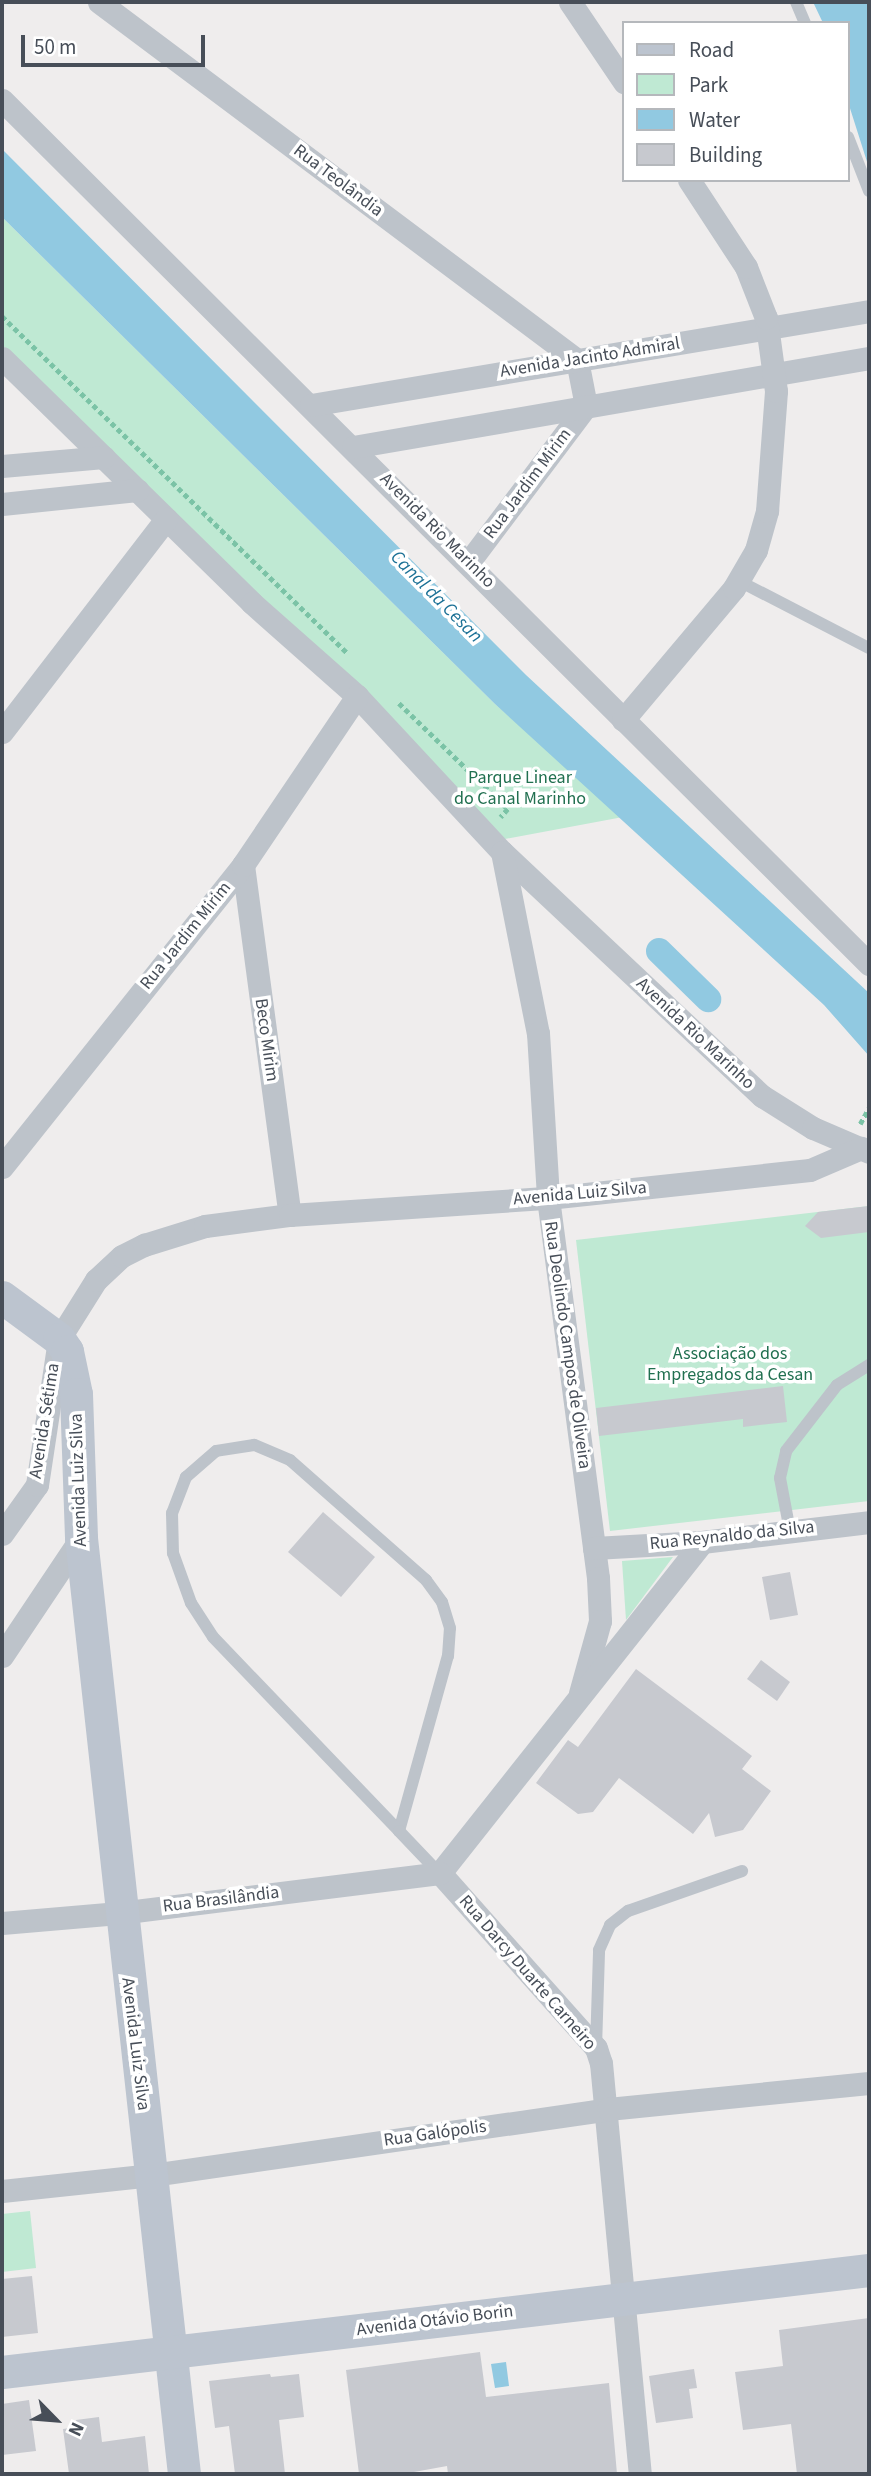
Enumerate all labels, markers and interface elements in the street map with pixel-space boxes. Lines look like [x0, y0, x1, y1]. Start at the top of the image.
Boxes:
scale bar [24, 21, 208, 65]
legend [622, 21, 850, 182]
text: 50 m [34, 32, 76, 62]
text: Road [689, 35, 734, 65]
text: Park [689, 70, 728, 100]
text: Water [689, 105, 740, 135]
street label: Rua Teolândia [289, 140, 387, 222]
text: Building [689, 140, 762, 170]
street label: Avenida Jacinto Admiral [499, 333, 681, 383]
street label: Rua Jardim Mirim [479, 425, 577, 543]
street label: Avenida Rio Marinho [375, 469, 499, 593]
water label: Canal da Cesan [385, 546, 487, 648]
park label: Parque Linear do Canal Marinho [454, 768, 586, 810]
street label: Rua Jardim Mirim [136, 878, 236, 994]
street label: Avenida Rio Marinho [631, 974, 759, 1094]
street label: Beco Mirim [249, 997, 283, 1083]
street label: Avenida Luiz Silva [512, 1177, 648, 1211]
street label: Rua Deolindo Campos de Oliveira [539, 1220, 595, 1470]
park label: Associação dos Empregados da Cesan [647, 1344, 813, 1386]
street label: Avenida Sétima [25, 1362, 65, 1480]
street label: Avenida Luiz Silva [66, 1413, 92, 1547]
street label: Rua Reynaldo da Silva [649, 1517, 815, 1555]
street label: Rua Brasilândia [162, 1882, 280, 1918]
street label: Rua Darcy Duarte Carneiro [454, 1891, 600, 2055]
street label: Avenida Luiz Silva [116, 1976, 154, 2112]
street label: Rua Galópolis [382, 2116, 488, 2152]
street label: Avenida Otávio Borin [355, 2301, 515, 2341]
north arrow [21, 2385, 91, 2455]
text: N [61, 2418, 90, 2441]

